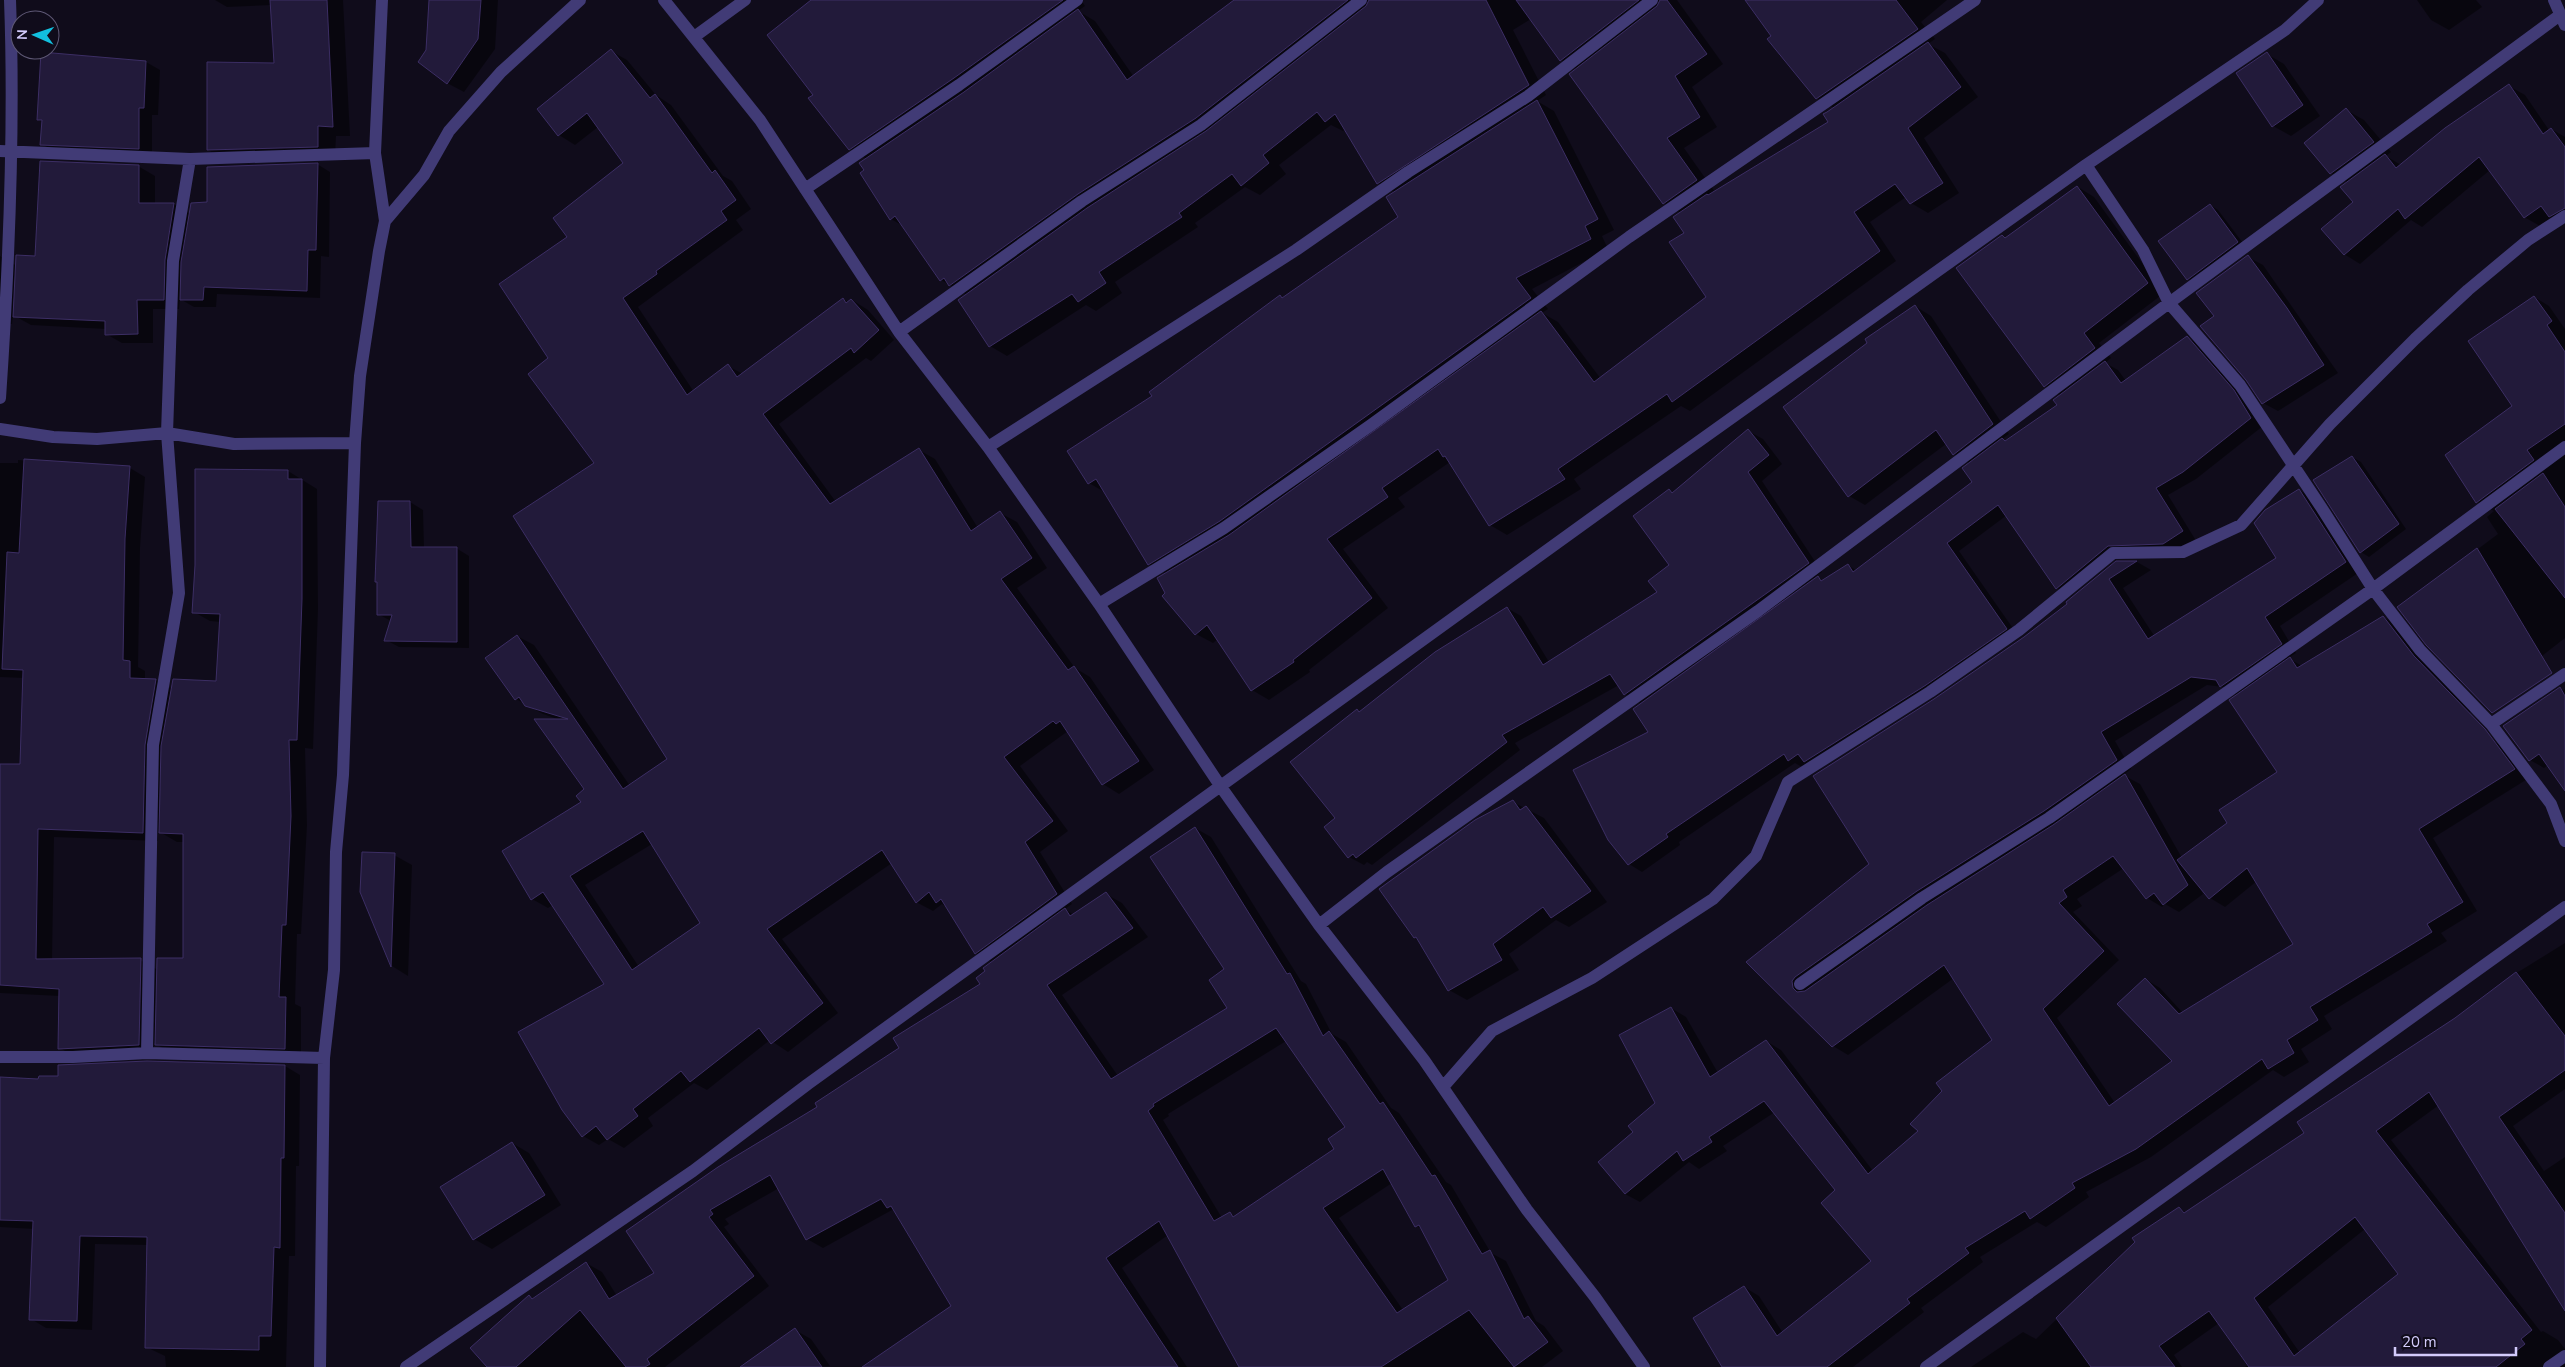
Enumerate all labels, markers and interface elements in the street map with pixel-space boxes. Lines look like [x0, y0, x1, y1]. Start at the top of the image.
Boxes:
north arrow [10, 10, 60, 60]
text: N [13, 29, 32, 40]
scale bar [2395, 1324, 2516, 1356]
text: 20 m [2402, 1332, 2437, 1352]

